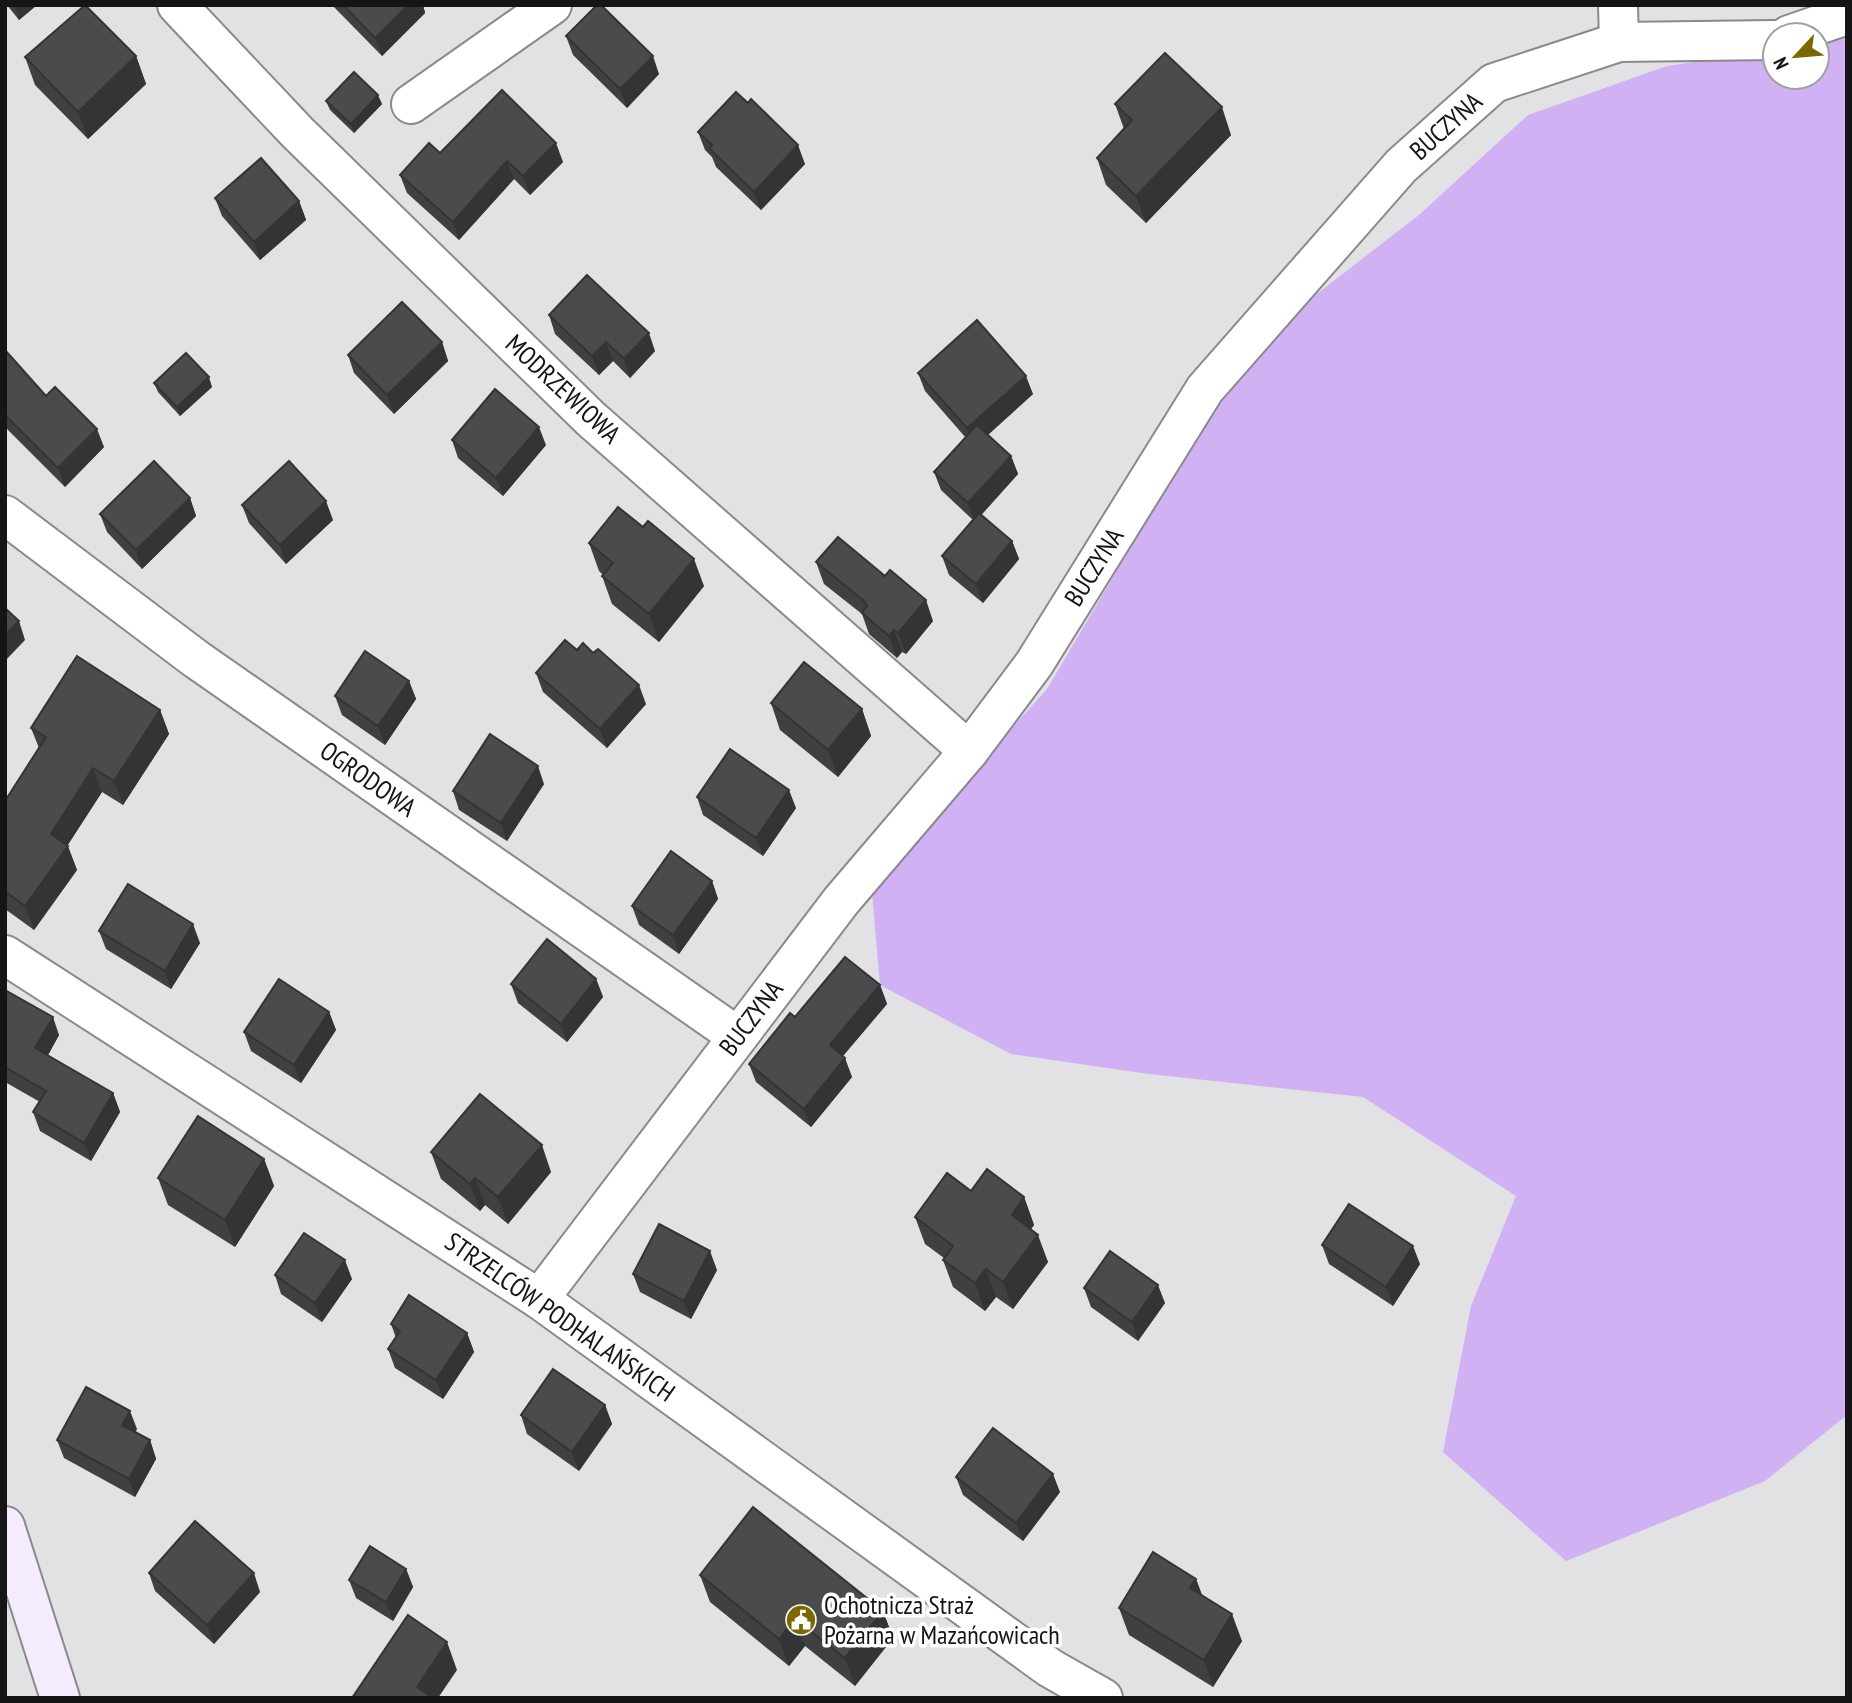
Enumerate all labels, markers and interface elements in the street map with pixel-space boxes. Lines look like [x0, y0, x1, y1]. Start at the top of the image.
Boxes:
north arrow [1761, 21, 1831, 91]
text: N [1768, 54, 1794, 73]
street label: BUCZYNA [1403, 84, 1489, 167]
street label: MODRZEWIOWA [499, 327, 628, 451]
street label: BUCZYNA [1057, 521, 1131, 612]
street label: OGRODOWA [314, 734, 423, 824]
street label: BUCZYNA [712, 973, 790, 1062]
street label: STRZELCÓW PODHALAŃSKICH [439, 1225, 682, 1408]
place label: Ochotnicza Straż Pożarna w Mazańcowicach [824, 1588, 1060, 1651]
public building icon: Ochotnicza Straż Pożarna w Mazańcowicach [784, 1603, 818, 1637]

